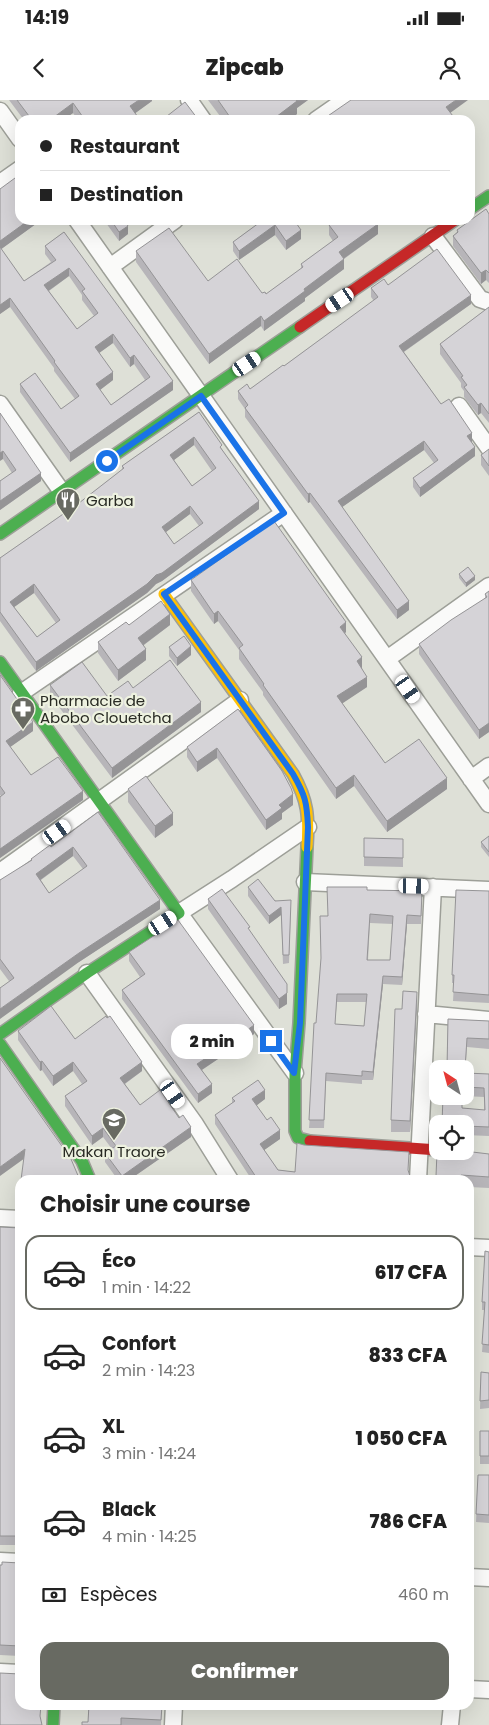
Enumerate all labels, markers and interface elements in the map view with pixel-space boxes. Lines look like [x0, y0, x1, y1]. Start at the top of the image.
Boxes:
text: 14:19 [25, 4, 69, 31]
text: Zipcab [205, 52, 284, 83]
icon: back [25, 54, 53, 82]
icon: person [436, 54, 464, 82]
text: Restaurant [70, 133, 180, 160]
text: Destination [70, 181, 183, 208]
car [323, 285, 356, 315]
car [230, 349, 263, 379]
route start [96, 450, 118, 472]
restaurant icon: Garba [55, 487, 81, 521]
place label: Garba [86, 490, 134, 511]
car [393, 672, 422, 706]
place label: Pharmacie de Abobo Clouetcha [40, 690, 172, 728]
pharmacy icon: Pharmacie de Abobo Clouetcha [10, 696, 36, 730]
car [40, 817, 73, 847]
car [398, 878, 429, 894]
car [146, 909, 179, 937]
callout: 2 min [171, 1024, 254, 1058]
text: 2 min [189, 1030, 235, 1053]
route end [260, 1030, 282, 1052]
north arrow [429, 1060, 474, 1105]
map controls [429, 1060, 474, 1160]
car [158, 1077, 187, 1111]
school or university icon: Makan Traore [101, 1107, 127, 1141]
button: locate [429, 1115, 474, 1160]
place label: Makan Traore [63, 1141, 165, 1162]
text: Choisir une course [40, 1189, 250, 1220]
text: Éco [102, 1247, 136, 1274]
icon: car [42, 1250, 87, 1295]
text: 617 CFA [375, 1259, 447, 1286]
text: 1 min · 14:22 [102, 1276, 191, 1299]
text: Confort [102, 1330, 176, 1357]
icon: car [42, 1333, 87, 1378]
text: 833 CFA [368, 1342, 447, 1369]
text: 2 min · 14:23 [102, 1359, 195, 1382]
text: XL [102, 1413, 125, 1440]
icon: car [42, 1416, 87, 1461]
text: 1 050 CFA [356, 1425, 447, 1452]
text: 3 min · 14:24 [102, 1442, 196, 1465]
text: Black [102, 1496, 156, 1523]
icon: car [42, 1499, 87, 1544]
text: 786 CFA [370, 1508, 447, 1535]
text: 4 min · 14:25 [102, 1525, 197, 1548]
icon: cash [40, 1581, 68, 1609]
text: Espèces [80, 1581, 158, 1608]
text: 460 m [398, 1583, 449, 1606]
button: Confirmer [40, 1642, 449, 1700]

